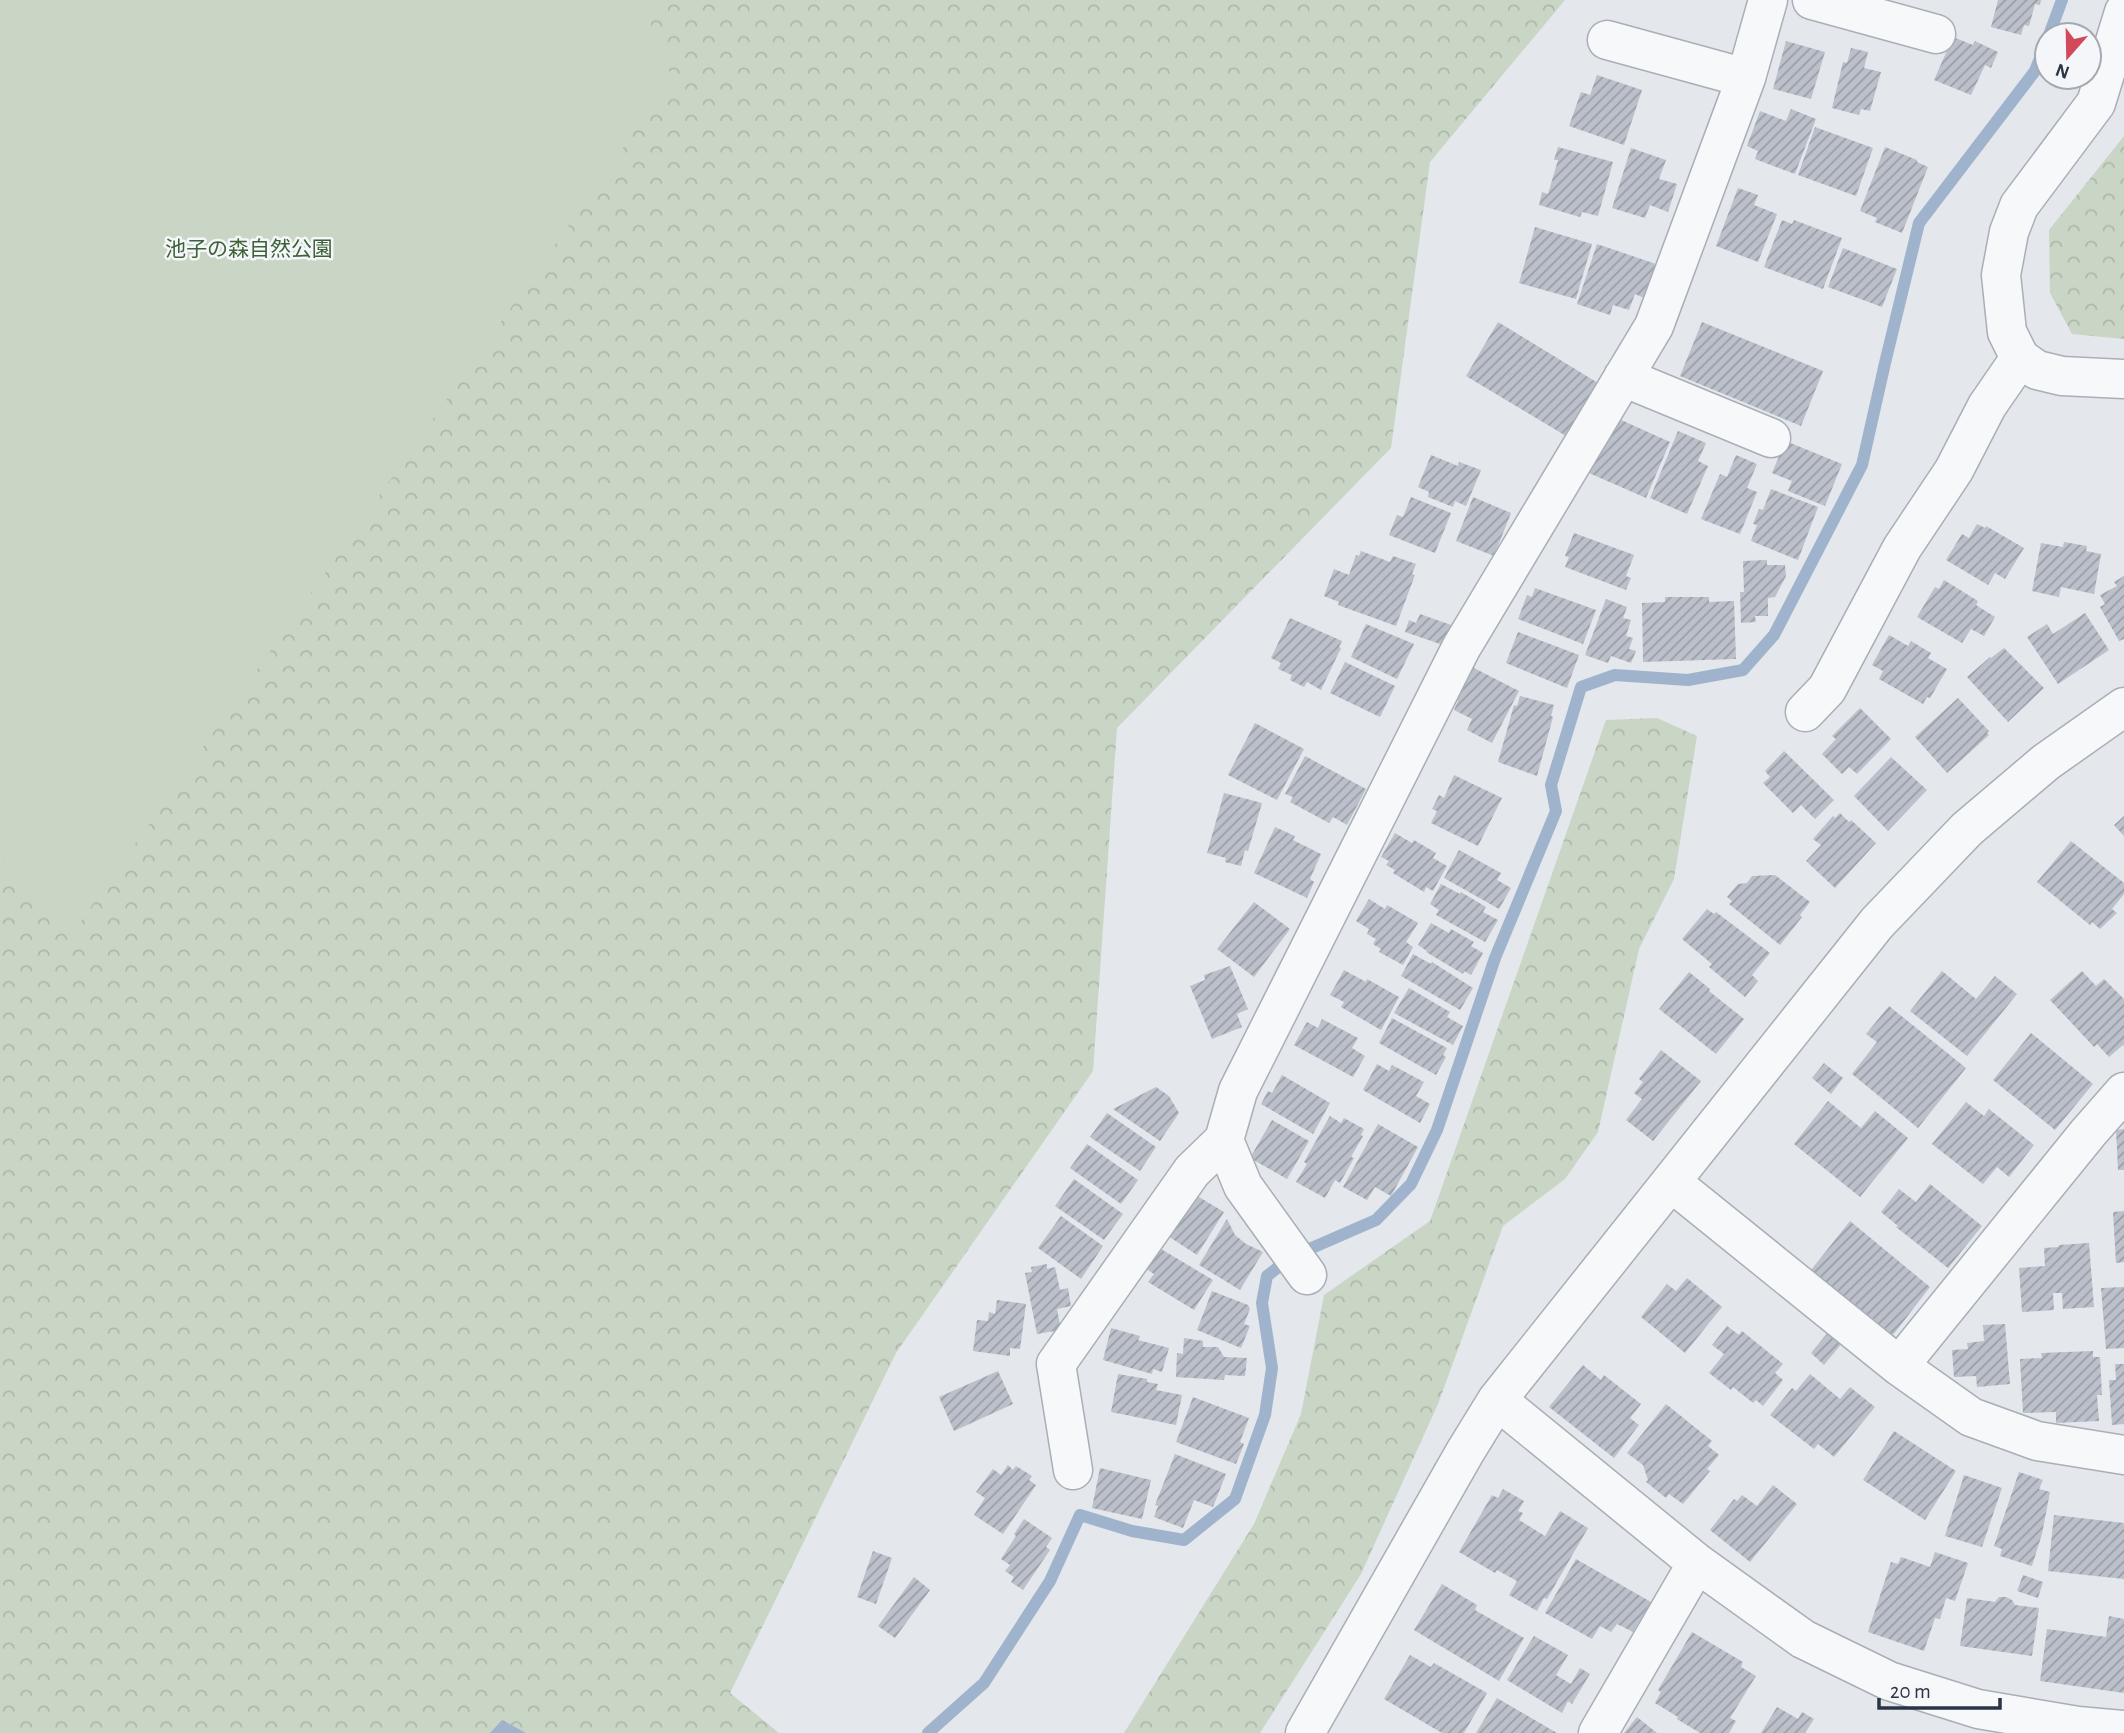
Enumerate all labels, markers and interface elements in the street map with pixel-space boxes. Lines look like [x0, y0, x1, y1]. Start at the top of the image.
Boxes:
north arrow [2033, 21, 2103, 91]
text: N [2053, 59, 2072, 82]
park label: 池子の森自然公園 [165, 238, 333, 260]
scale bar [1879, 1666, 2000, 1710]
text: 20 m [1890, 1681, 1931, 1702]

